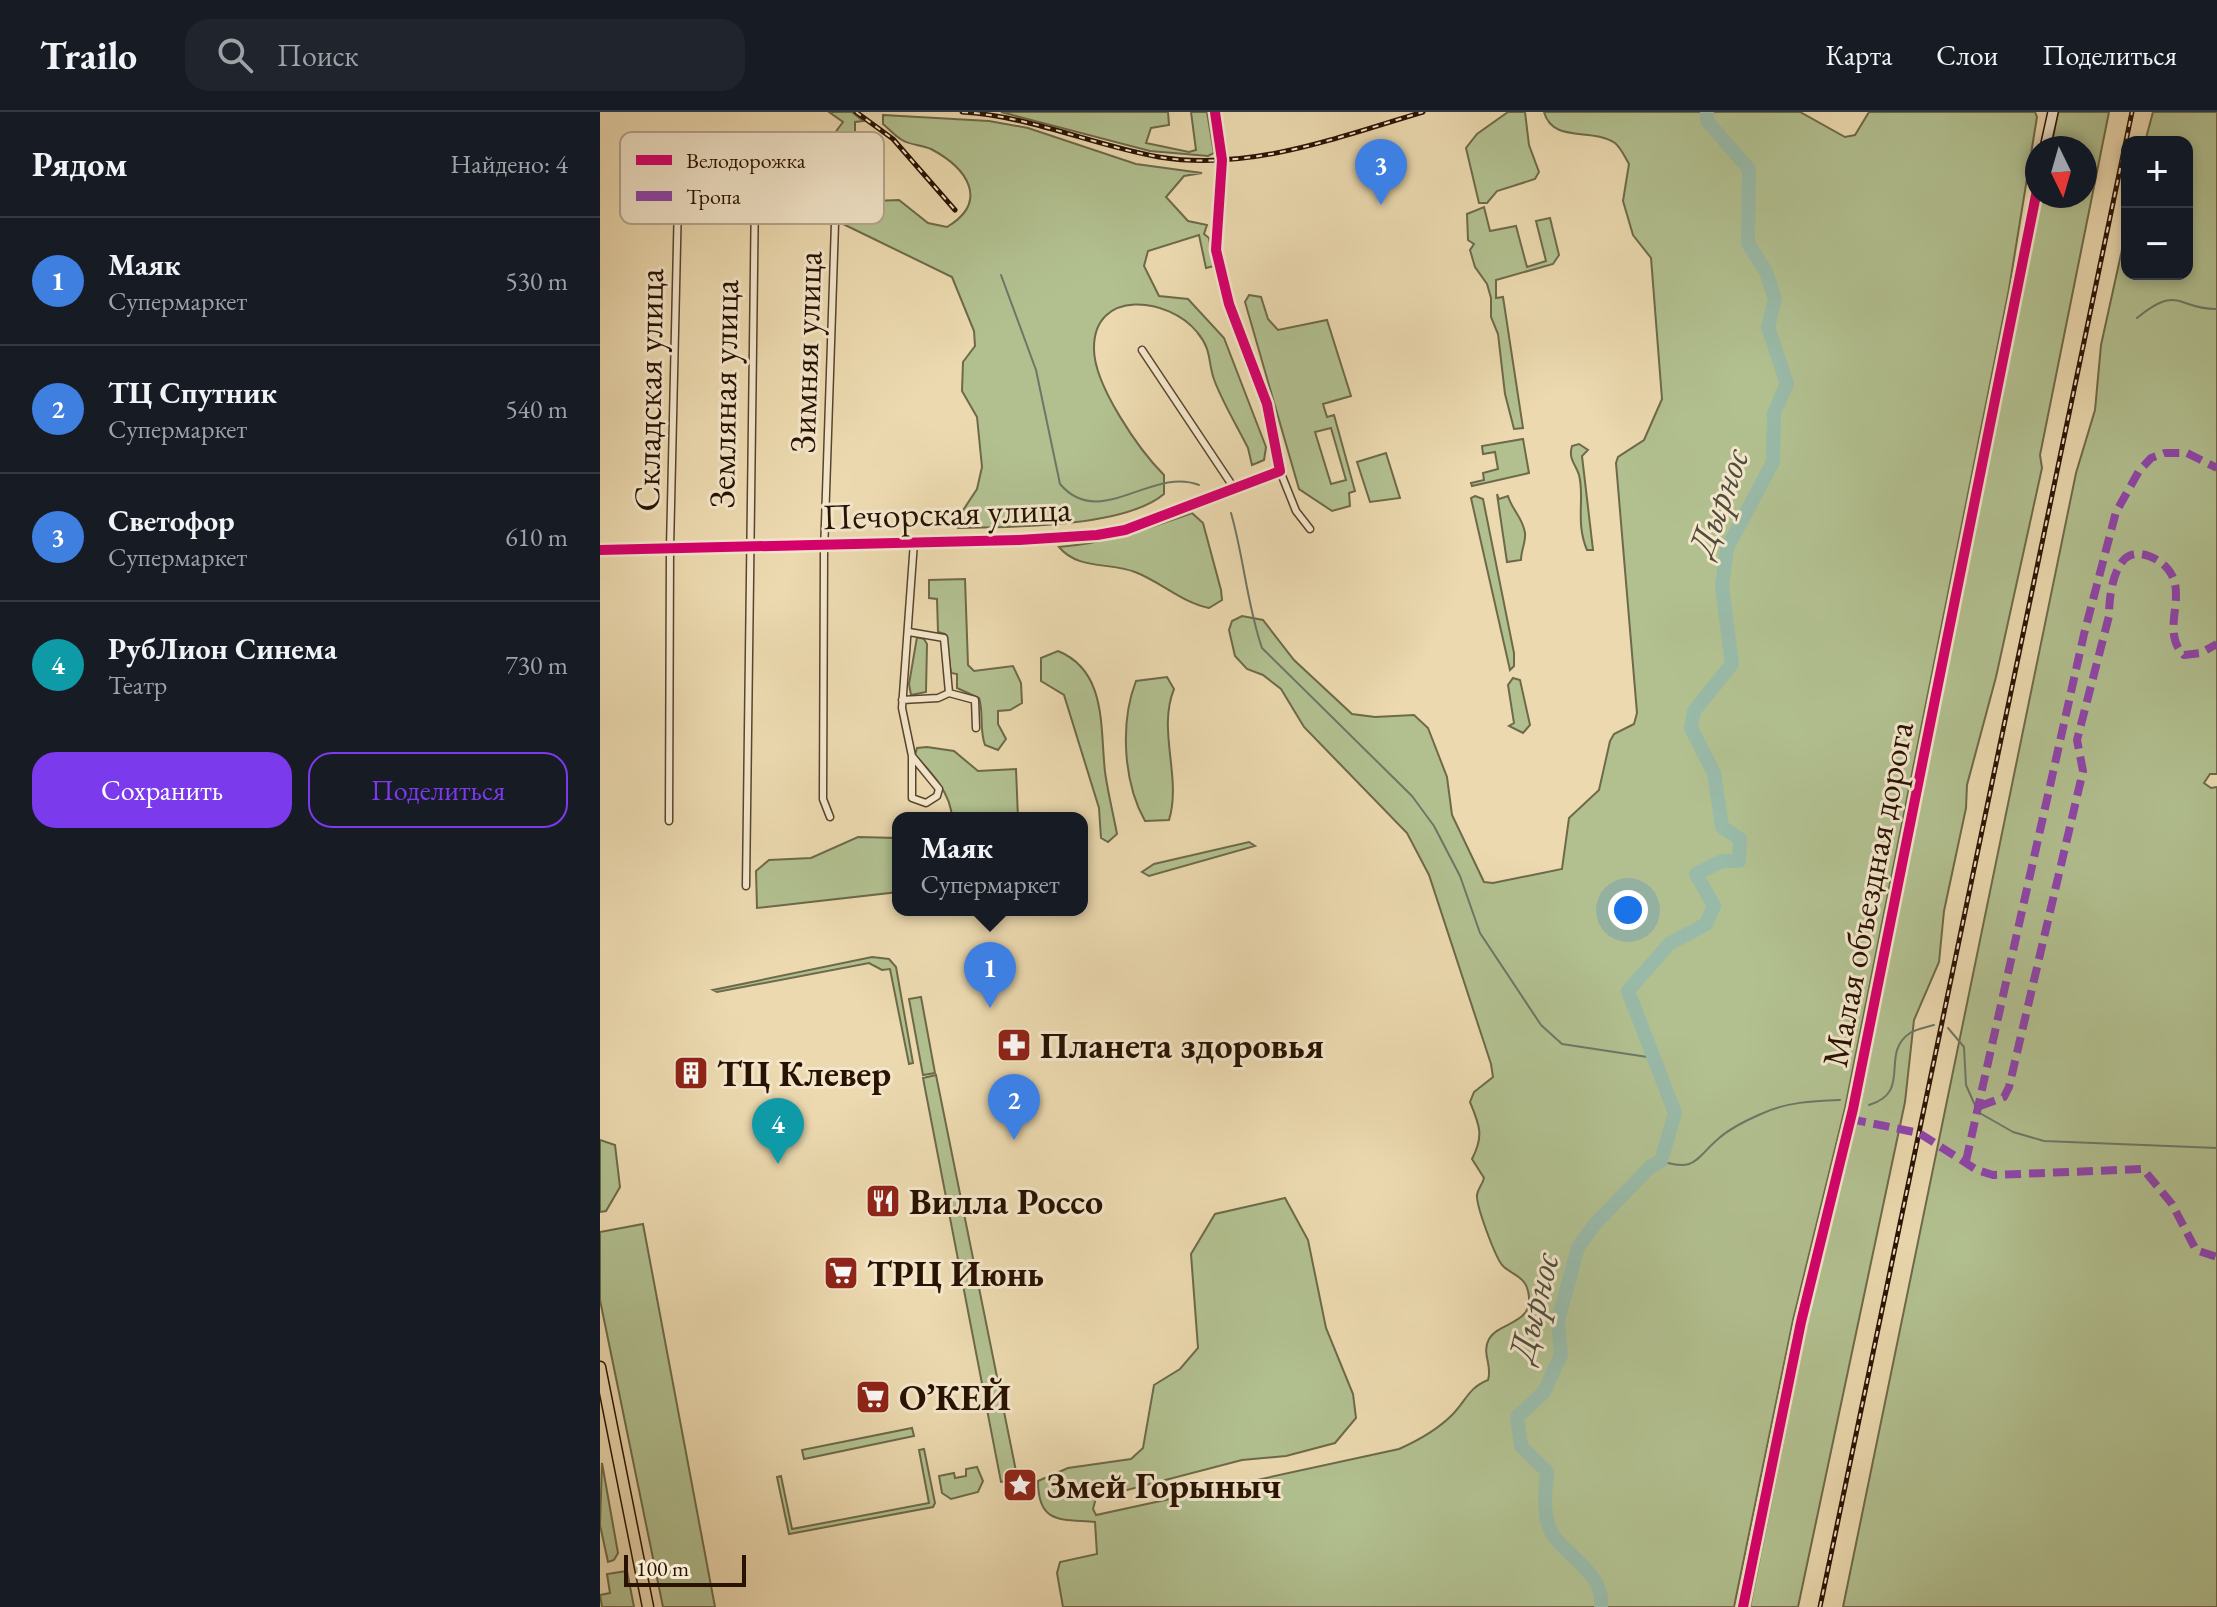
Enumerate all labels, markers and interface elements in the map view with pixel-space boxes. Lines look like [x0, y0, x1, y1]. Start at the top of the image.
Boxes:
search box [185, 19, 745, 91]
text: Trailo [40, 31, 137, 80]
icon: search [213, 33, 257, 77]
text: Поиск [277, 36, 359, 75]
text: Карта [1825, 37, 1892, 73]
text: Слои [1936, 37, 1998, 73]
text: Поделиться [2042, 37, 2177, 73]
legend [620, 132, 884, 224]
north arrow [2025, 136, 2097, 208]
map controls [2121, 136, 2193, 280]
button: + [2121, 136, 2193, 208]
pin: 3 [1355, 139, 1407, 205]
text: Рядом [32, 142, 127, 186]
text: Велодорожка [686, 146, 806, 175]
text: Найдено: 4 [450, 147, 568, 181]
text: Тропа [686, 182, 741, 211]
button: − [2121, 208, 2193, 280]
text: Маяк [108, 245, 181, 284]
street label: Зимняя улица [778, 250, 833, 454]
text: 1 [51, 264, 65, 298]
text: 530 m [505, 264, 568, 298]
street label: Складская улица [623, 267, 674, 512]
street label: Земляная улица [698, 279, 749, 509]
text: Супермаркет [108, 284, 247, 318]
text: ТЦ Спутник [108, 373, 277, 412]
text: 2 [51, 392, 65, 426]
text: 540 m [505, 392, 568, 426]
text: Супермаркет [108, 412, 247, 446]
water label: Дырнос [1675, 441, 1760, 565]
street label: Печорская улица [822, 485, 1073, 540]
text: Светофор [108, 501, 235, 540]
text: 3 [51, 520, 65, 554]
text: 610 m [505, 520, 568, 554]
text: Супермаркет [108, 540, 247, 574]
text: РубЛион Синема [108, 629, 337, 668]
text: 4 [51, 648, 65, 682]
text: 730 m [505, 648, 568, 682]
text: Театр [108, 668, 167, 702]
street label: Малая объездная дорога [1811, 717, 1924, 1071]
button: Сохранить [32, 752, 292, 828]
button: Поделиться [308, 752, 568, 828]
popup [892, 812, 1088, 916]
text: Маяк [920, 828, 993, 867]
text: Супермаркет [920, 867, 1060, 901]
your location [1608, 890, 1648, 930]
pin: 1 [964, 942, 1016, 1008]
place label: Планета здоровья [1040, 1022, 1324, 1069]
pharmacy icon: Планета здоровья [995, 1026, 1033, 1064]
place label: ТЦ Клевер [717, 1050, 891, 1097]
building icon: ТЦ Клевер [672, 1054, 710, 1092]
pin: 2 [988, 1074, 1040, 1140]
pin: 4 [752, 1098, 804, 1164]
place label: Вилла Россо [909, 1178, 1103, 1225]
restaurant icon: Вилла Россо [864, 1182, 902, 1220]
water label: Дырнос [1495, 1246, 1570, 1369]
place label: ТРЦ Июнь [867, 1250, 1044, 1297]
supermarket icon: ТРЦ Июнь [822, 1254, 860, 1292]
place label: О’КЕЙ [899, 1374, 1011, 1421]
supermarket icon: О’КЕЙ [854, 1378, 892, 1416]
place label: Змей Горыныч [1046, 1462, 1281, 1509]
place icon: Змей Горыныч [1001, 1466, 1039, 1504]
scale bar [624, 1551, 746, 1587]
text: 100 m [636, 1554, 689, 1583]

